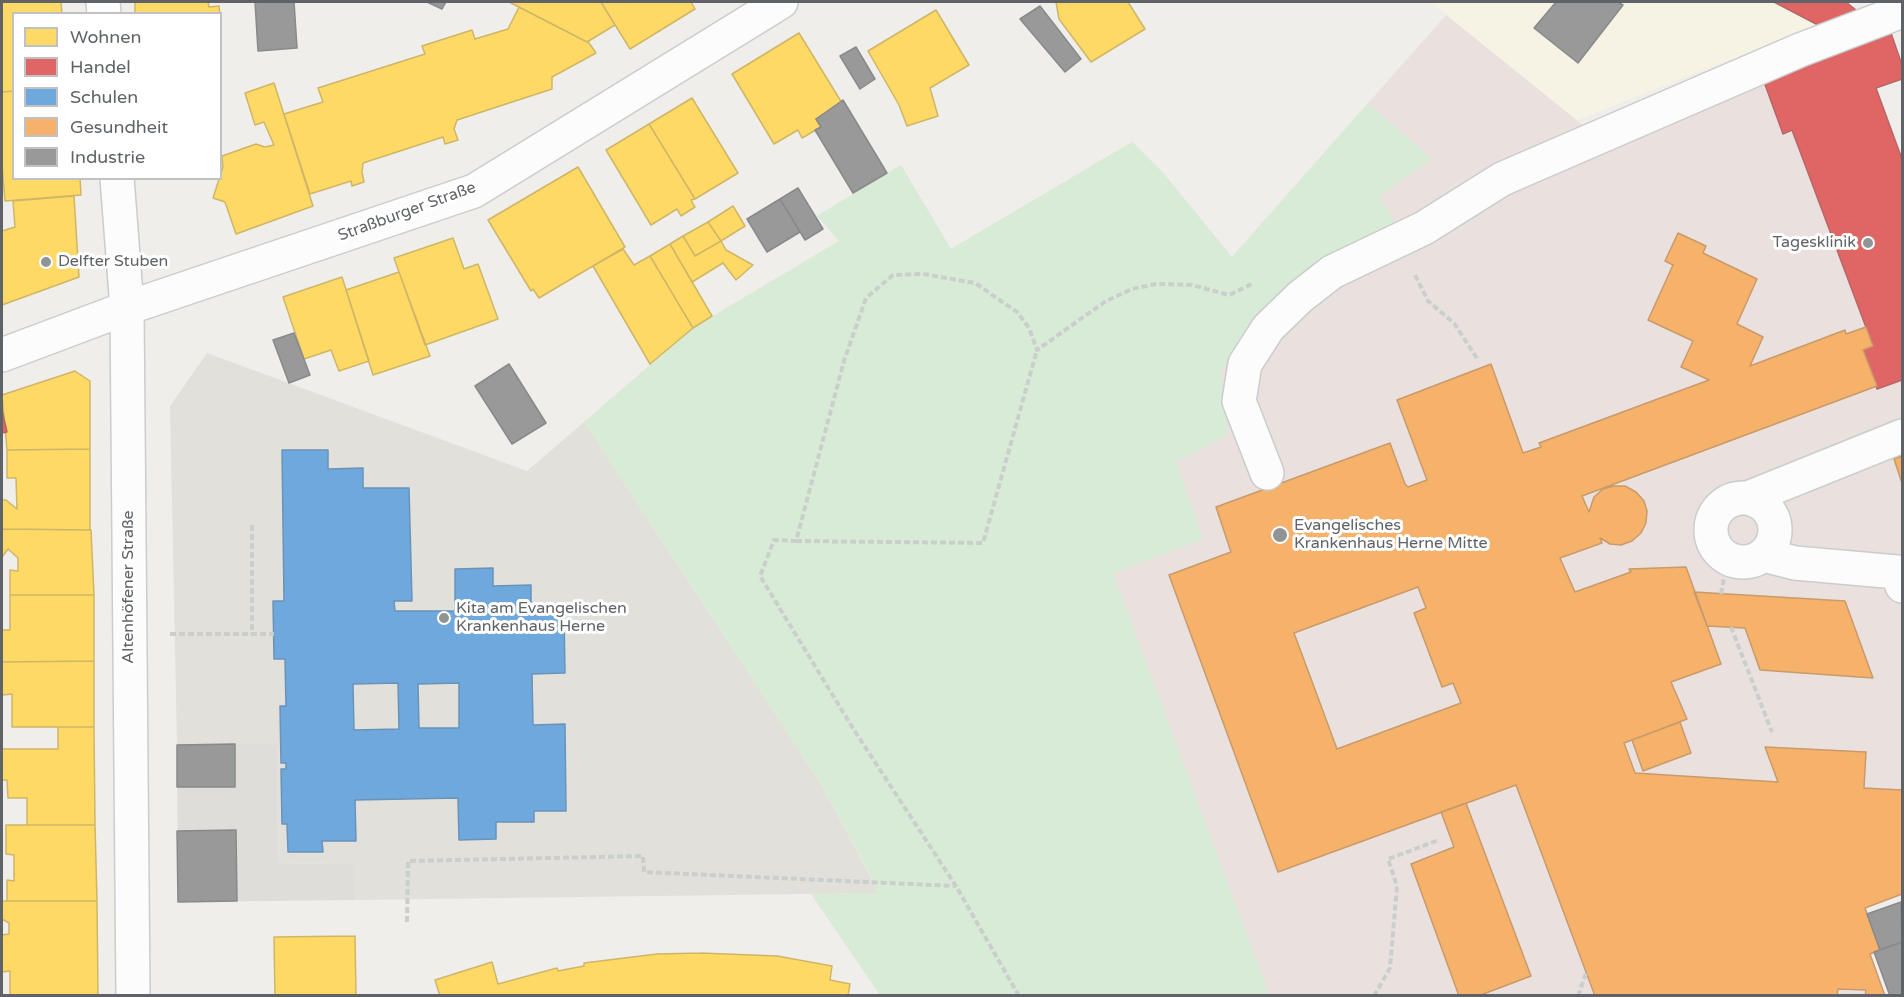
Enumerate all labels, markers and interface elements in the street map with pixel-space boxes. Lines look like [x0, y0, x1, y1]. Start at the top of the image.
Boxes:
legend [12, 12, 222, 180]
text: Wohnen [70, 26, 141, 48]
text: Handel [70, 56, 131, 78]
text: Schulen [70, 86, 138, 108]
text: Gesundheit [70, 116, 168, 138]
text: Industrie [70, 146, 145, 168]
street label: Straßburger Straße [336, 178, 478, 246]
place label: Tagesklinik [1773, 233, 1856, 253]
marker: Tagesklinik [1861, 236, 1875, 250]
place label: Delfter Stuben [58, 252, 168, 272]
marker: Delfter Stuben [39, 255, 53, 269]
street label: Altenhöfener Straße [119, 510, 139, 664]
place label: Evangelisches Krankenhaus Herne Mitte [1294, 516, 1488, 554]
marker: Evangelisches Krankenhaus Herne Mitte [1271, 526, 1289, 544]
place label: Kita am Evangelischen Krankenhaus Herne [456, 599, 627, 637]
marker: Kita am Evangelischen Krankenhaus Herne [437, 611, 451, 625]

